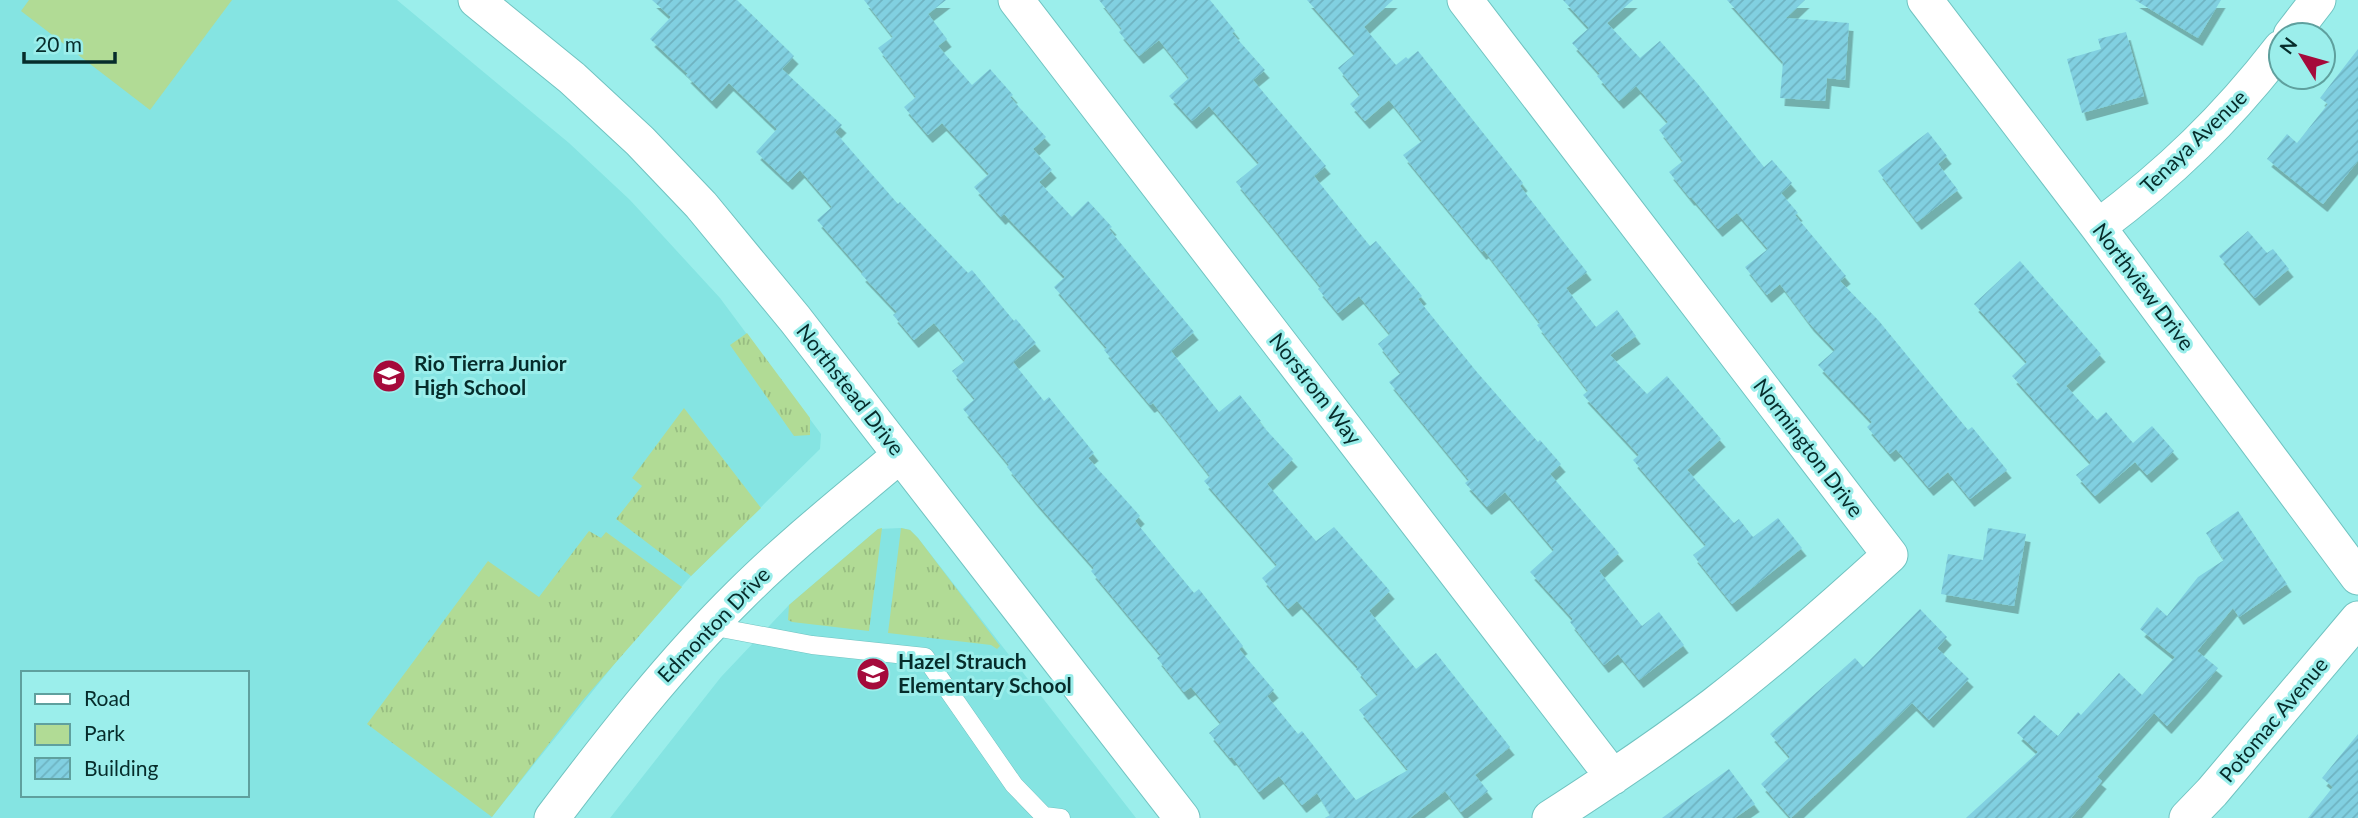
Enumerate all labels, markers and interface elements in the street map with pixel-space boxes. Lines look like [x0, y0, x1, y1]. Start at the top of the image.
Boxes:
scale bar [24, 21, 116, 65]
north arrow [2267, 21, 2337, 91]
text: 20 m [35, 31, 82, 56]
text: N [2274, 33, 2302, 58]
street label: Tenaya Avenue [2135, 84, 2251, 198]
street label: Northview Drive [2088, 218, 2200, 355]
street label: Northstead Drive [792, 318, 910, 460]
street label: Norstrom Way [1265, 327, 1368, 449]
place label: Rio Tierra Junior High School [414, 350, 567, 399]
school or university icon: Rio Tierra Junior High School [370, 357, 408, 395]
street label: Normington Drive [1749, 373, 1869, 521]
street label: Edmonton Drive [652, 561, 774, 687]
place label: Hazel Strauch Elementary School [898, 648, 1072, 697]
street label: Potomac Avenue [2213, 652, 2332, 786]
school or university icon: Hazel Strauch Elementary School [854, 655, 892, 693]
legend [21, 671, 248, 797]
text: Road [84, 685, 131, 710]
text: Park [84, 720, 125, 745]
text: Building [84, 755, 159, 780]

